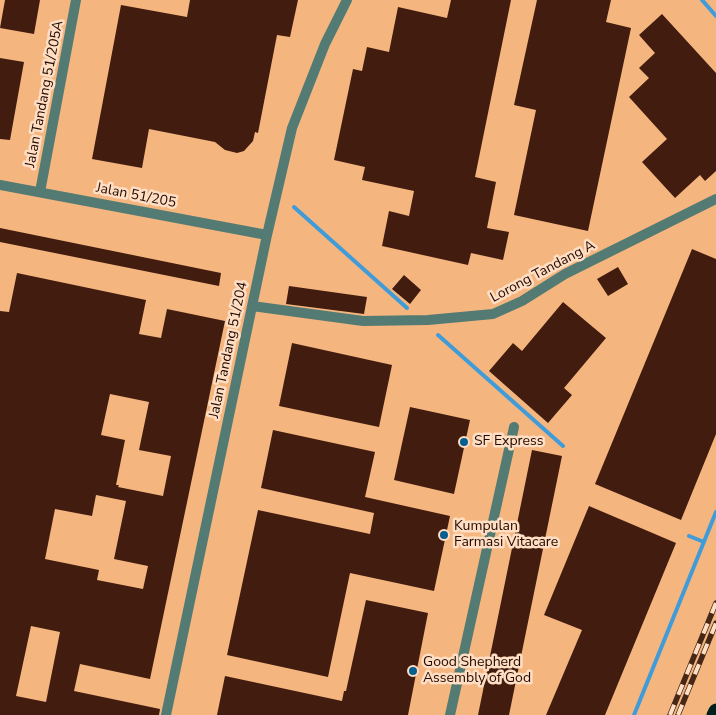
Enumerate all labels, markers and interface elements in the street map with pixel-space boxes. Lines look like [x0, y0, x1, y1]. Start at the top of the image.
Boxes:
street label: Jalan Tandang 51/205A [23, 19, 67, 169]
street label: Jalan 51/205 [95, 180, 177, 212]
street label: Lorong Tandang A [488, 237, 598, 307]
street label: Jalan Tandang 51/204 [206, 280, 252, 420]
place label: SF Express [474, 434, 543, 450]
marker: SF Express [458, 436, 470, 448]
place label: Kumpulan Farmasi Vitacare [454, 519, 558, 552]
marker: Kumpulan Farmasi Vitacare [438, 529, 450, 541]
place label: Good Shepherd Assembly of God [423, 655, 531, 688]
marker: Good Shepherd Assembly of God [407, 665, 419, 677]

